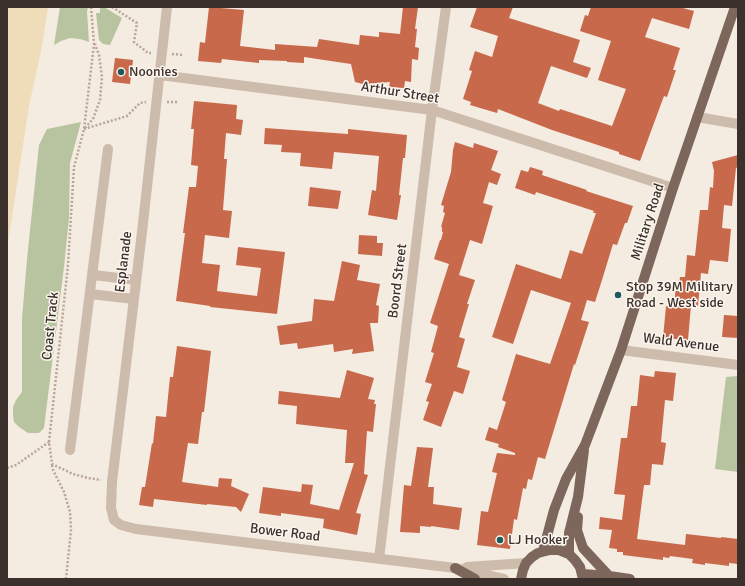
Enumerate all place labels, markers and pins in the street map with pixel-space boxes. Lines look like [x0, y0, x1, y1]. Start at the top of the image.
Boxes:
place label: Noonies [129, 64, 178, 80]
marker: Noonies [116, 67, 126, 77]
place label: Stop 39M Military Road - West side [626, 279, 733, 312]
marker: Stop 39M Military Road - West side [613, 290, 623, 300]
place label: LJ Hooker [508, 532, 567, 548]
marker: LJ Hooker [495, 535, 505, 545]

